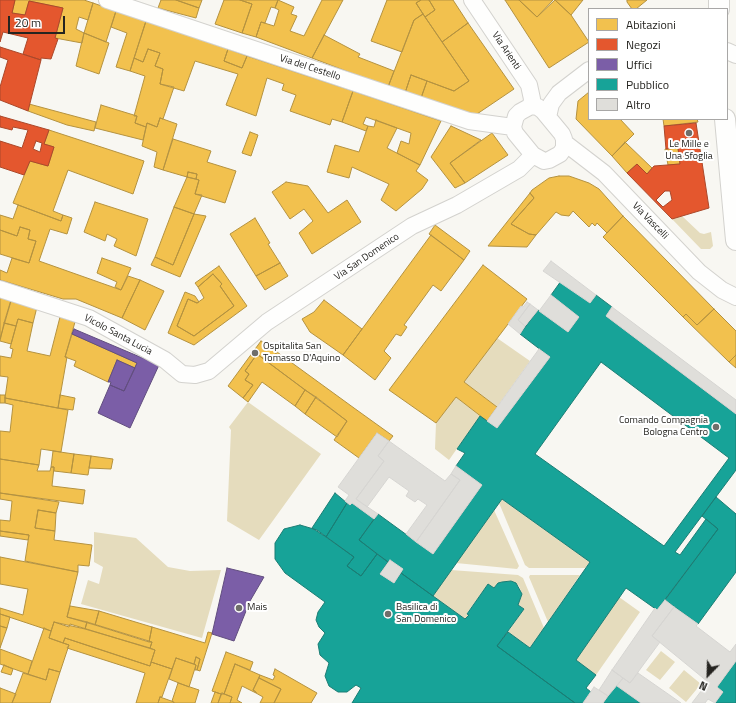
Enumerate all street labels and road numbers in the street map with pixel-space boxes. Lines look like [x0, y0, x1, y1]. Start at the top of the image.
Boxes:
street label: Via Arienti [489, 30, 523, 72]
street label: Via del Cestello [278, 52, 342, 84]
street label: Via Vascelli [630, 200, 670, 242]
street label: Via San Domenico [332, 231, 402, 283]
street label: Vicolo Santa Lucia [82, 312, 154, 358]

